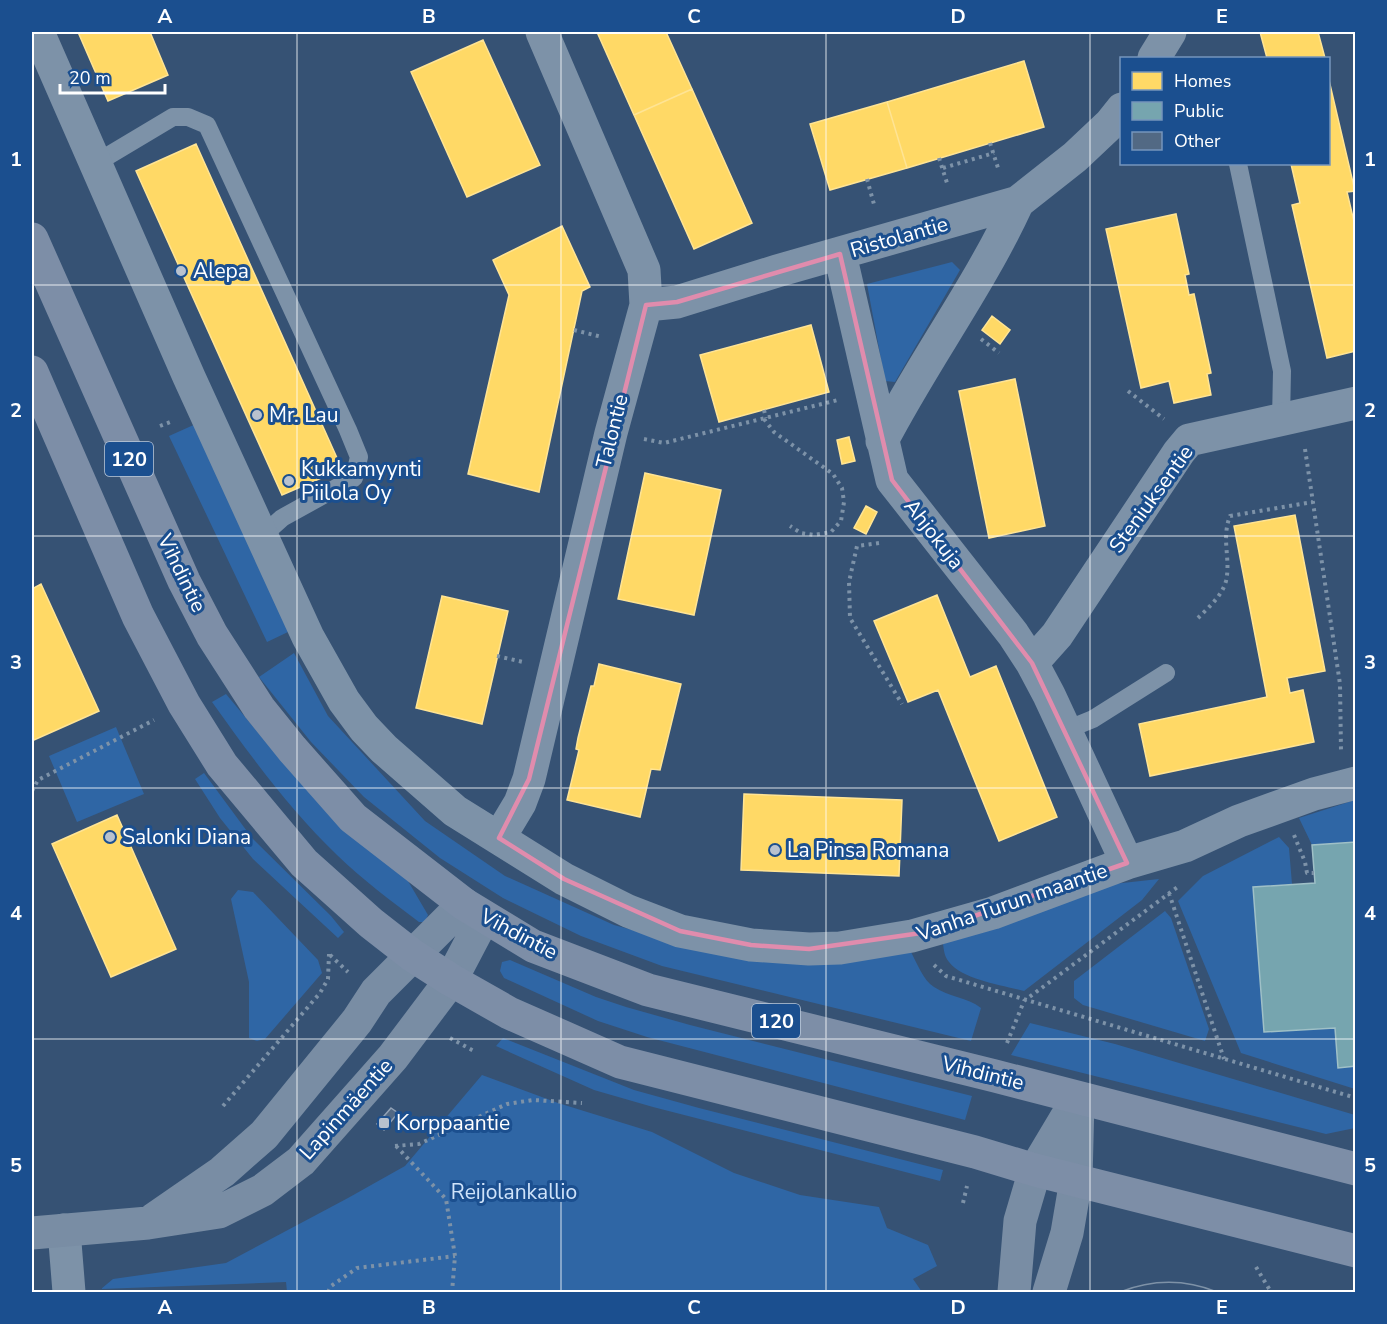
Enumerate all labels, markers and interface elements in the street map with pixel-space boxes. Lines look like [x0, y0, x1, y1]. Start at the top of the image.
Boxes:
text: A [158, 3, 173, 30]
text: B [422, 3, 436, 30]
text: C [687, 3, 701, 30]
text: D [950, 3, 966, 30]
text: E [1216, 3, 1228, 30]
scale bar [60, 57, 165, 95]
legend [1120, 57, 1330, 165]
text: 20 m [69, 66, 111, 90]
text: Homes [1174, 69, 1231, 93]
text: Public [1174, 99, 1224, 123]
text: Other [1174, 129, 1221, 153]
text: 1 [10, 146, 22, 173]
text: 1 [1364, 146, 1376, 173]
street label: Ristolantie [847, 210, 951, 264]
place label: Alepa [193, 257, 249, 285]
marker: Alepa [174, 264, 188, 278]
street label: Talontie [589, 391, 635, 471]
text: 2 [10, 397, 22, 424]
text: 2 [1364, 397, 1376, 424]
place label: Mr. Lau [269, 401, 339, 429]
marker: Mr. Lau [250, 408, 264, 422]
street label: Steniuksentie [1102, 439, 1200, 559]
road number: 120 [105, 442, 153, 476]
place label: Kukkamyynti Piilola Oy [301, 455, 422, 507]
marker: Kukkamyynti Piilola Oy [282, 474, 296, 488]
street label: Ahjokuja [898, 493, 970, 575]
street label: Vihdintie [151, 528, 213, 617]
text: 3 [10, 649, 22, 676]
text: 3 [1364, 649, 1376, 676]
place label: Salonki Diana [122, 823, 251, 851]
marker: Salonki Diana [103, 830, 117, 844]
place label: La Pinsa Romana [787, 836, 949, 864]
marker: La Pinsa Romana [768, 843, 782, 857]
street label: Vanha Turun maantie [912, 856, 1111, 948]
text: 4 [10, 900, 22, 927]
text: 4 [1364, 900, 1376, 927]
street label: Vihdintie [475, 902, 563, 966]
road number: 120 [752, 1004, 800, 1038]
street label: Vihdintie [938, 1049, 1027, 1097]
street label: Lapinmäentie [293, 1052, 399, 1166]
place label: Korppaantie [396, 1109, 510, 1137]
marker: Korppaantie [377, 1116, 391, 1130]
text: 5 [10, 1152, 22, 1179]
text: 5 [1364, 1152, 1376, 1179]
park label: Reijolankallio [451, 1178, 577, 1206]
text: A [158, 1294, 173, 1321]
text: B [422, 1294, 436, 1321]
text: C [687, 1294, 701, 1321]
text: D [950, 1294, 966, 1321]
text: E [1216, 1294, 1228, 1321]

